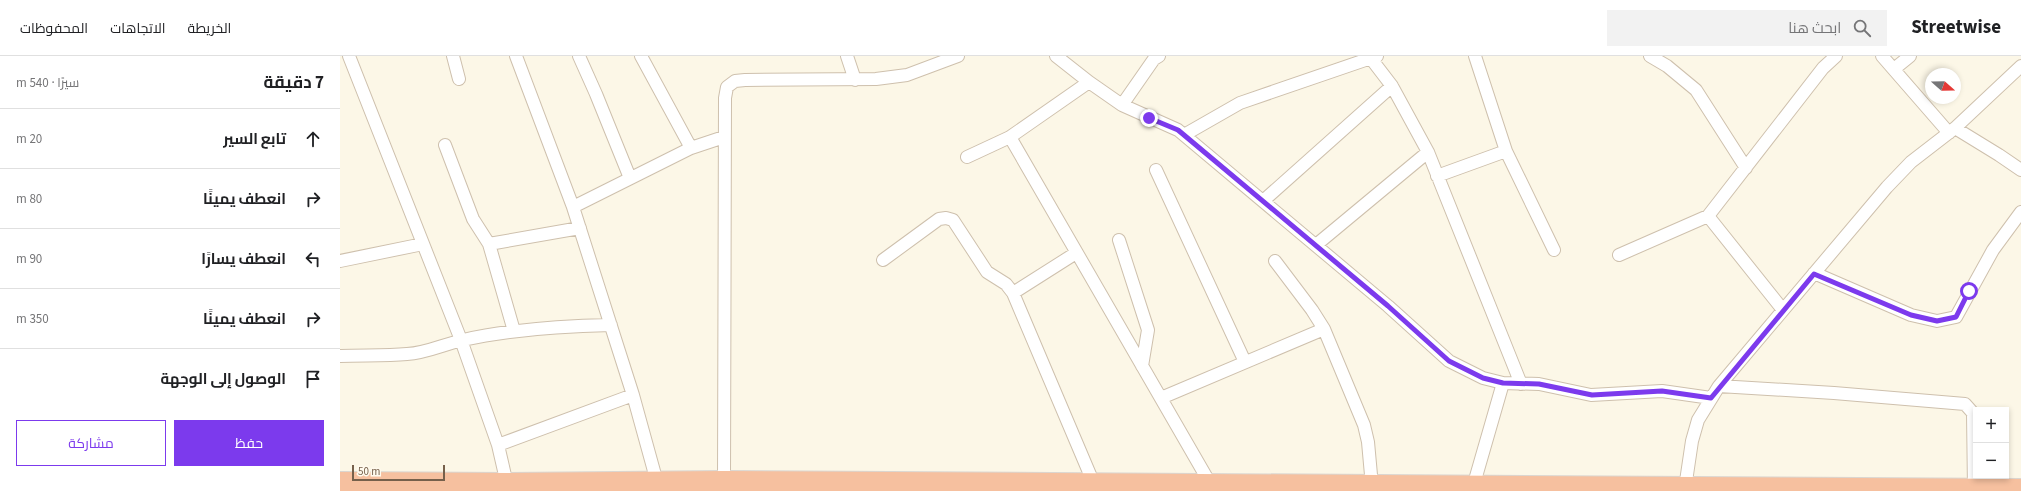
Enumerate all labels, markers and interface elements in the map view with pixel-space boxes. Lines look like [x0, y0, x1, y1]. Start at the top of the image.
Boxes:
search box [1607, 10, 1887, 46]
text: Streetwise [1911, 14, 2001, 41]
icon: search [1851, 17, 1873, 39]
text: ابحث هنا [1788, 18, 1841, 39]
text: المحفوظات [20, 19, 88, 39]
text: الاتجاهات [110, 19, 166, 39]
text: الخريطة [188, 19, 231, 39]
north arrow [1925, 68, 1961, 104]
text: 7 دقيقة [264, 71, 324, 95]
text: سيرًا · 540 m [16, 74, 79, 92]
route end [1140, 109, 1158, 127]
icon: ahead [302, 128, 324, 150]
text: تابع السير [223, 129, 286, 150]
text: 20 m [16, 130, 42, 148]
icon: right [302, 188, 324, 210]
text: انعطف يمينًا [203, 189, 286, 210]
text: 80 m [16, 190, 42, 208]
icon: left [302, 248, 324, 270]
text: انعطف يسارًا [201, 249, 286, 270]
text: 90 m [16, 250, 42, 268]
route start [1960, 282, 1978, 300]
icon: right [302, 308, 324, 330]
text: انعطف يمينًا [203, 309, 286, 330]
text: 350 m [16, 310, 49, 328]
icon: arrive [302, 368, 324, 390]
text: الوصول إلى الوجهة [160, 369, 286, 390]
map controls [1973, 407, 2009, 479]
button: + [1973, 407, 2009, 443]
button: مشاركة [16, 420, 166, 466]
button: حفظ [174, 420, 324, 466]
button: − [1973, 443, 2009, 479]
scale bar [352, 463, 445, 482]
text: 50 m [358, 464, 380, 479]

